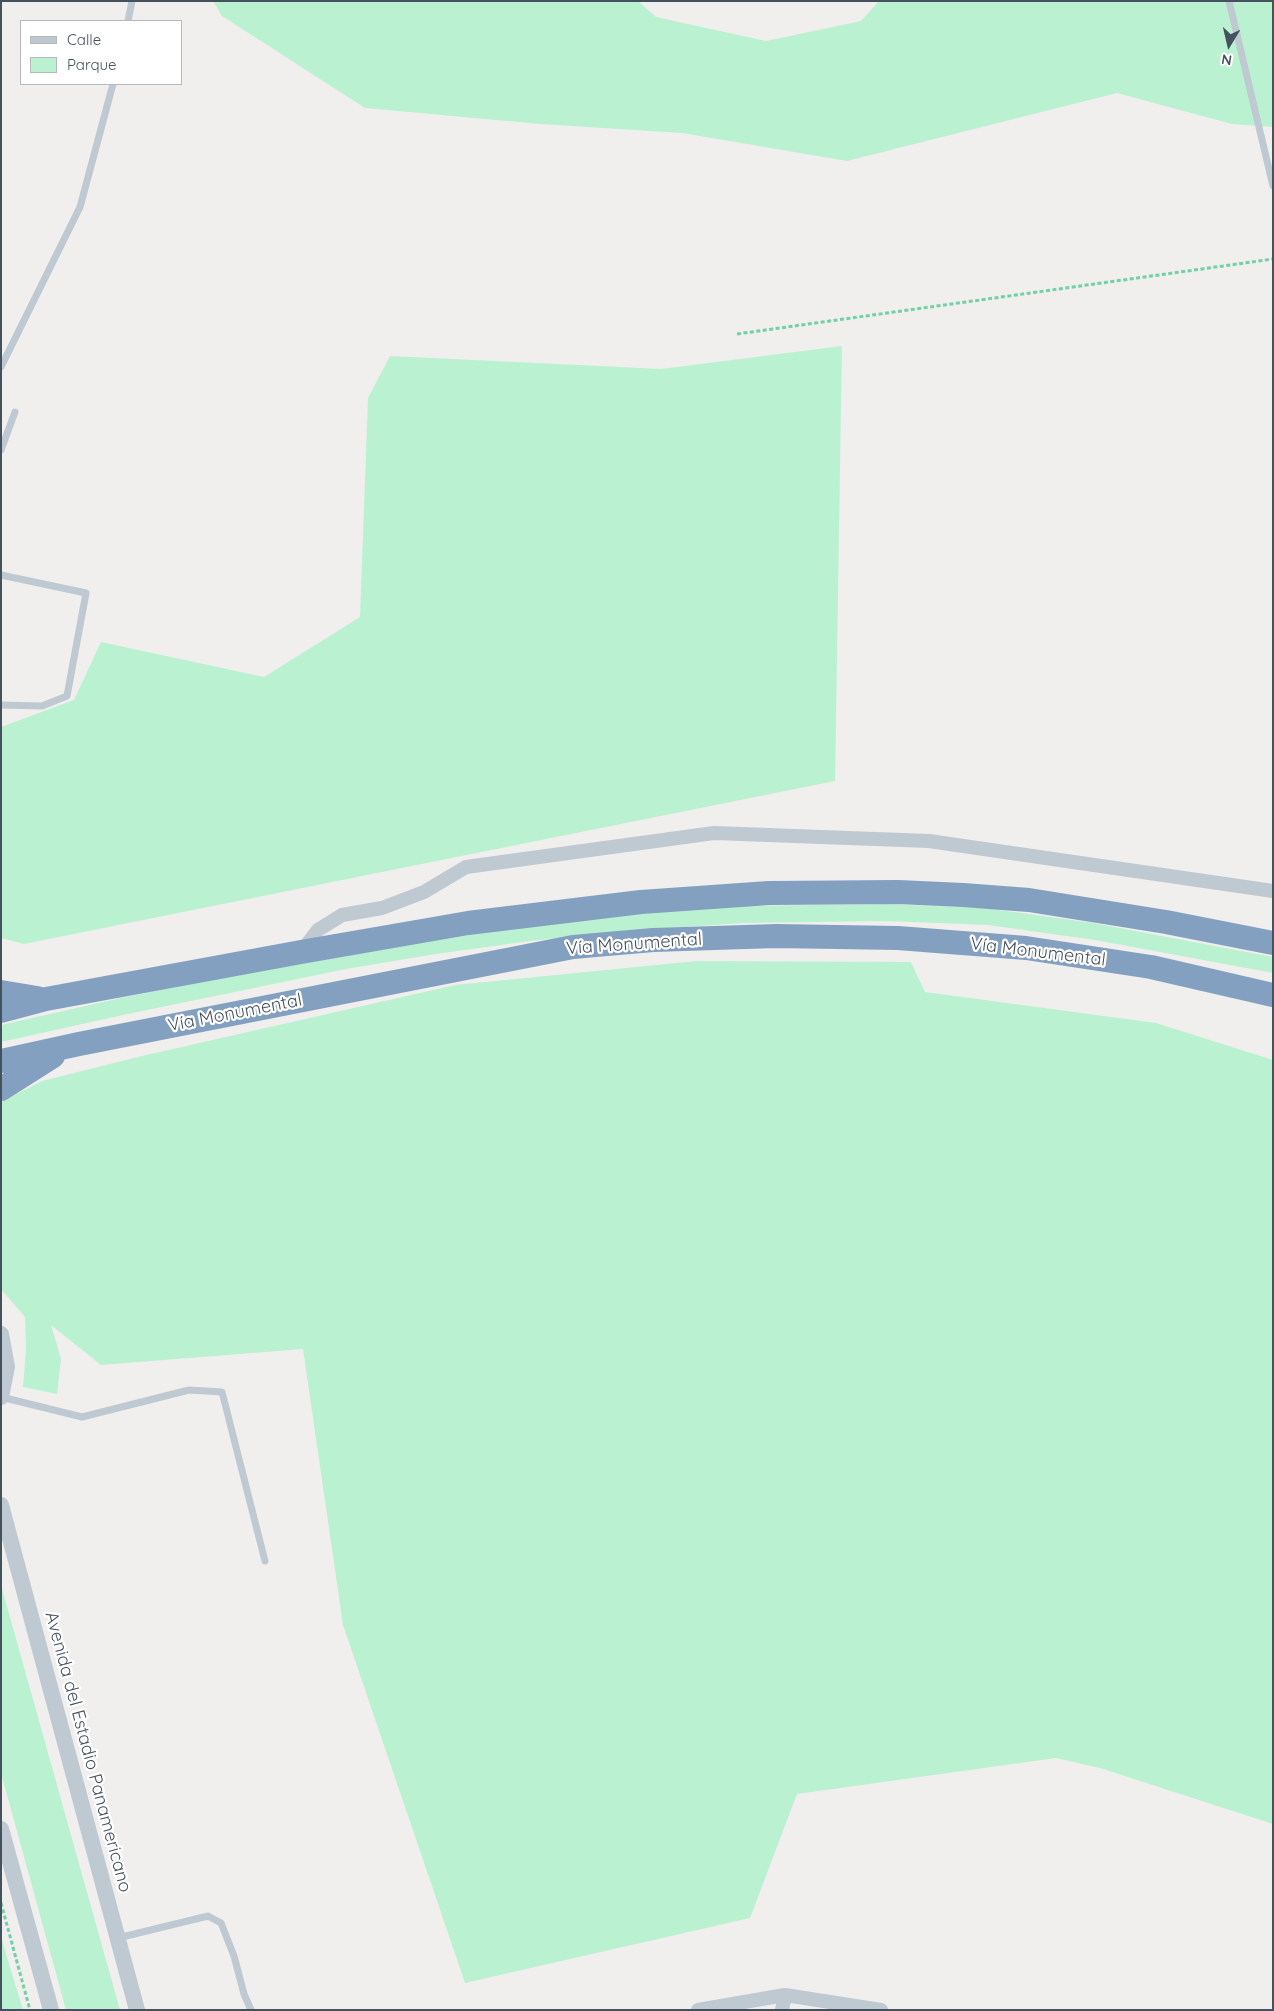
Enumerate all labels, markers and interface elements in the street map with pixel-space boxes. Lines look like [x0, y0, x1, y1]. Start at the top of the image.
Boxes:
legend [20, 20, 182, 85]
north arrow [1204, 20, 1254, 70]
text: Calle [67, 30, 101, 49]
text: N [1220, 50, 1233, 70]
text: Parque [67, 55, 117, 74]
street label: Vía Monumental [565, 928, 703, 960]
street label: Vía Monumental [969, 933, 1107, 971]
street label: Vía Monumental [166, 989, 304, 1037]
street label: Avenida del Estadio Panamericano [40, 1609, 136, 1895]

